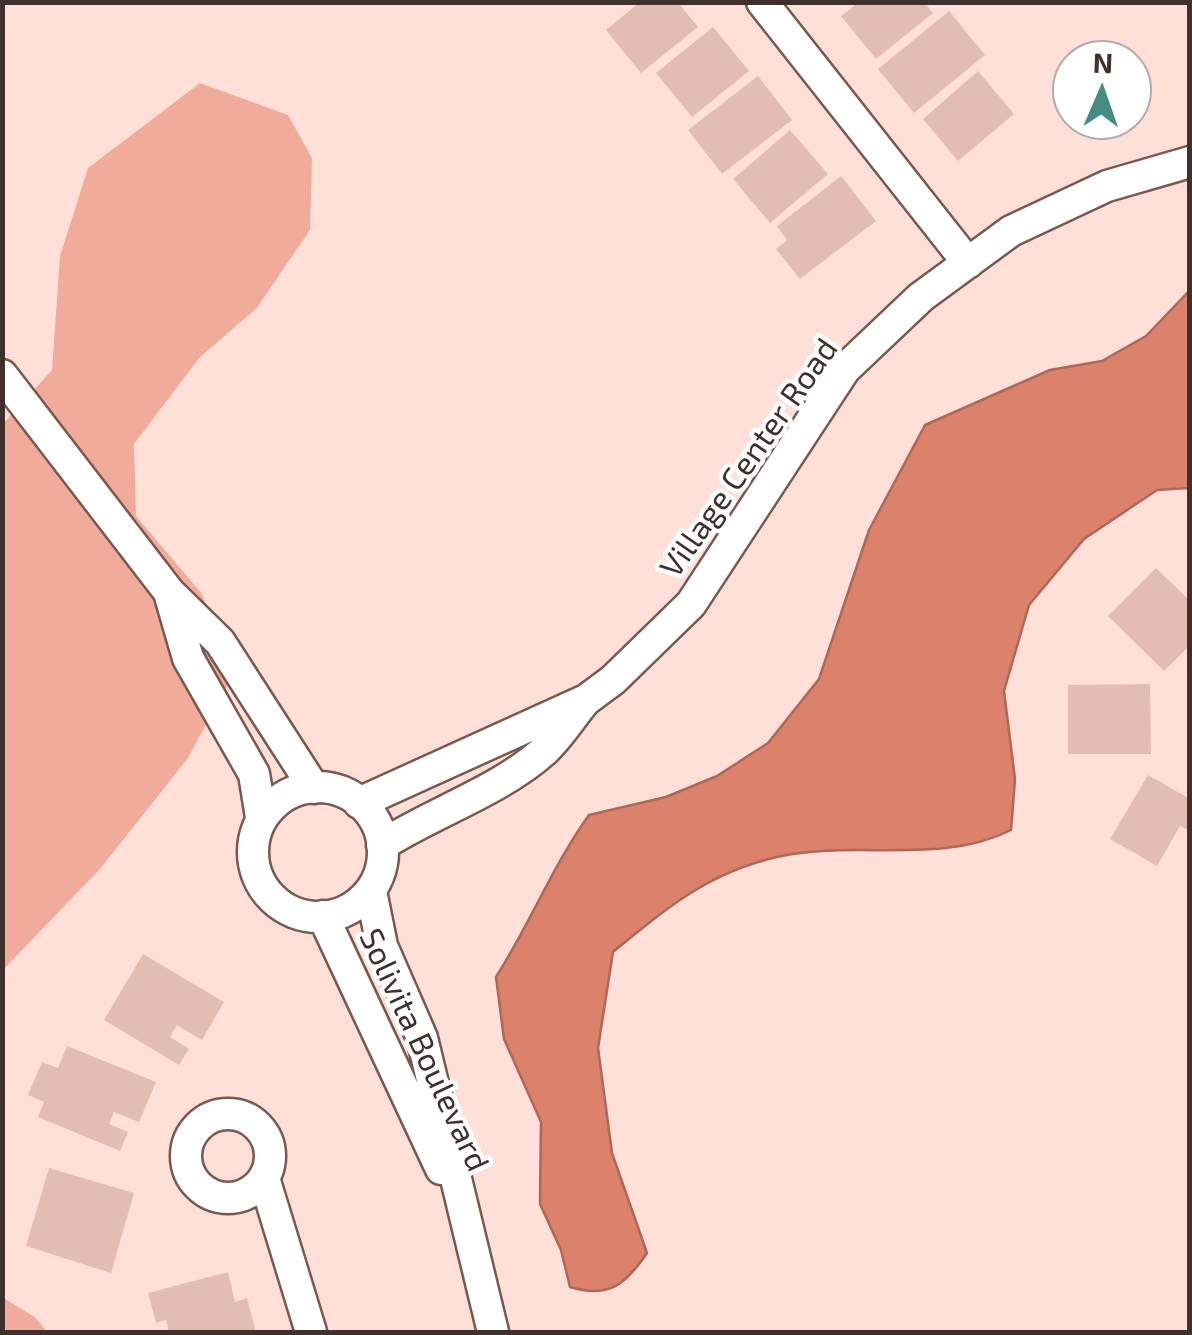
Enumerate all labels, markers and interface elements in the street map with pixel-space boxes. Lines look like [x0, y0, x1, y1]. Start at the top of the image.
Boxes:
north arrow [1052, 40, 1152, 140]
text: N [1092, 45, 1114, 79]
street label: Village Center Road [652, 331, 846, 585]
street label: Solivita Boulevard [351, 923, 497, 1177]

